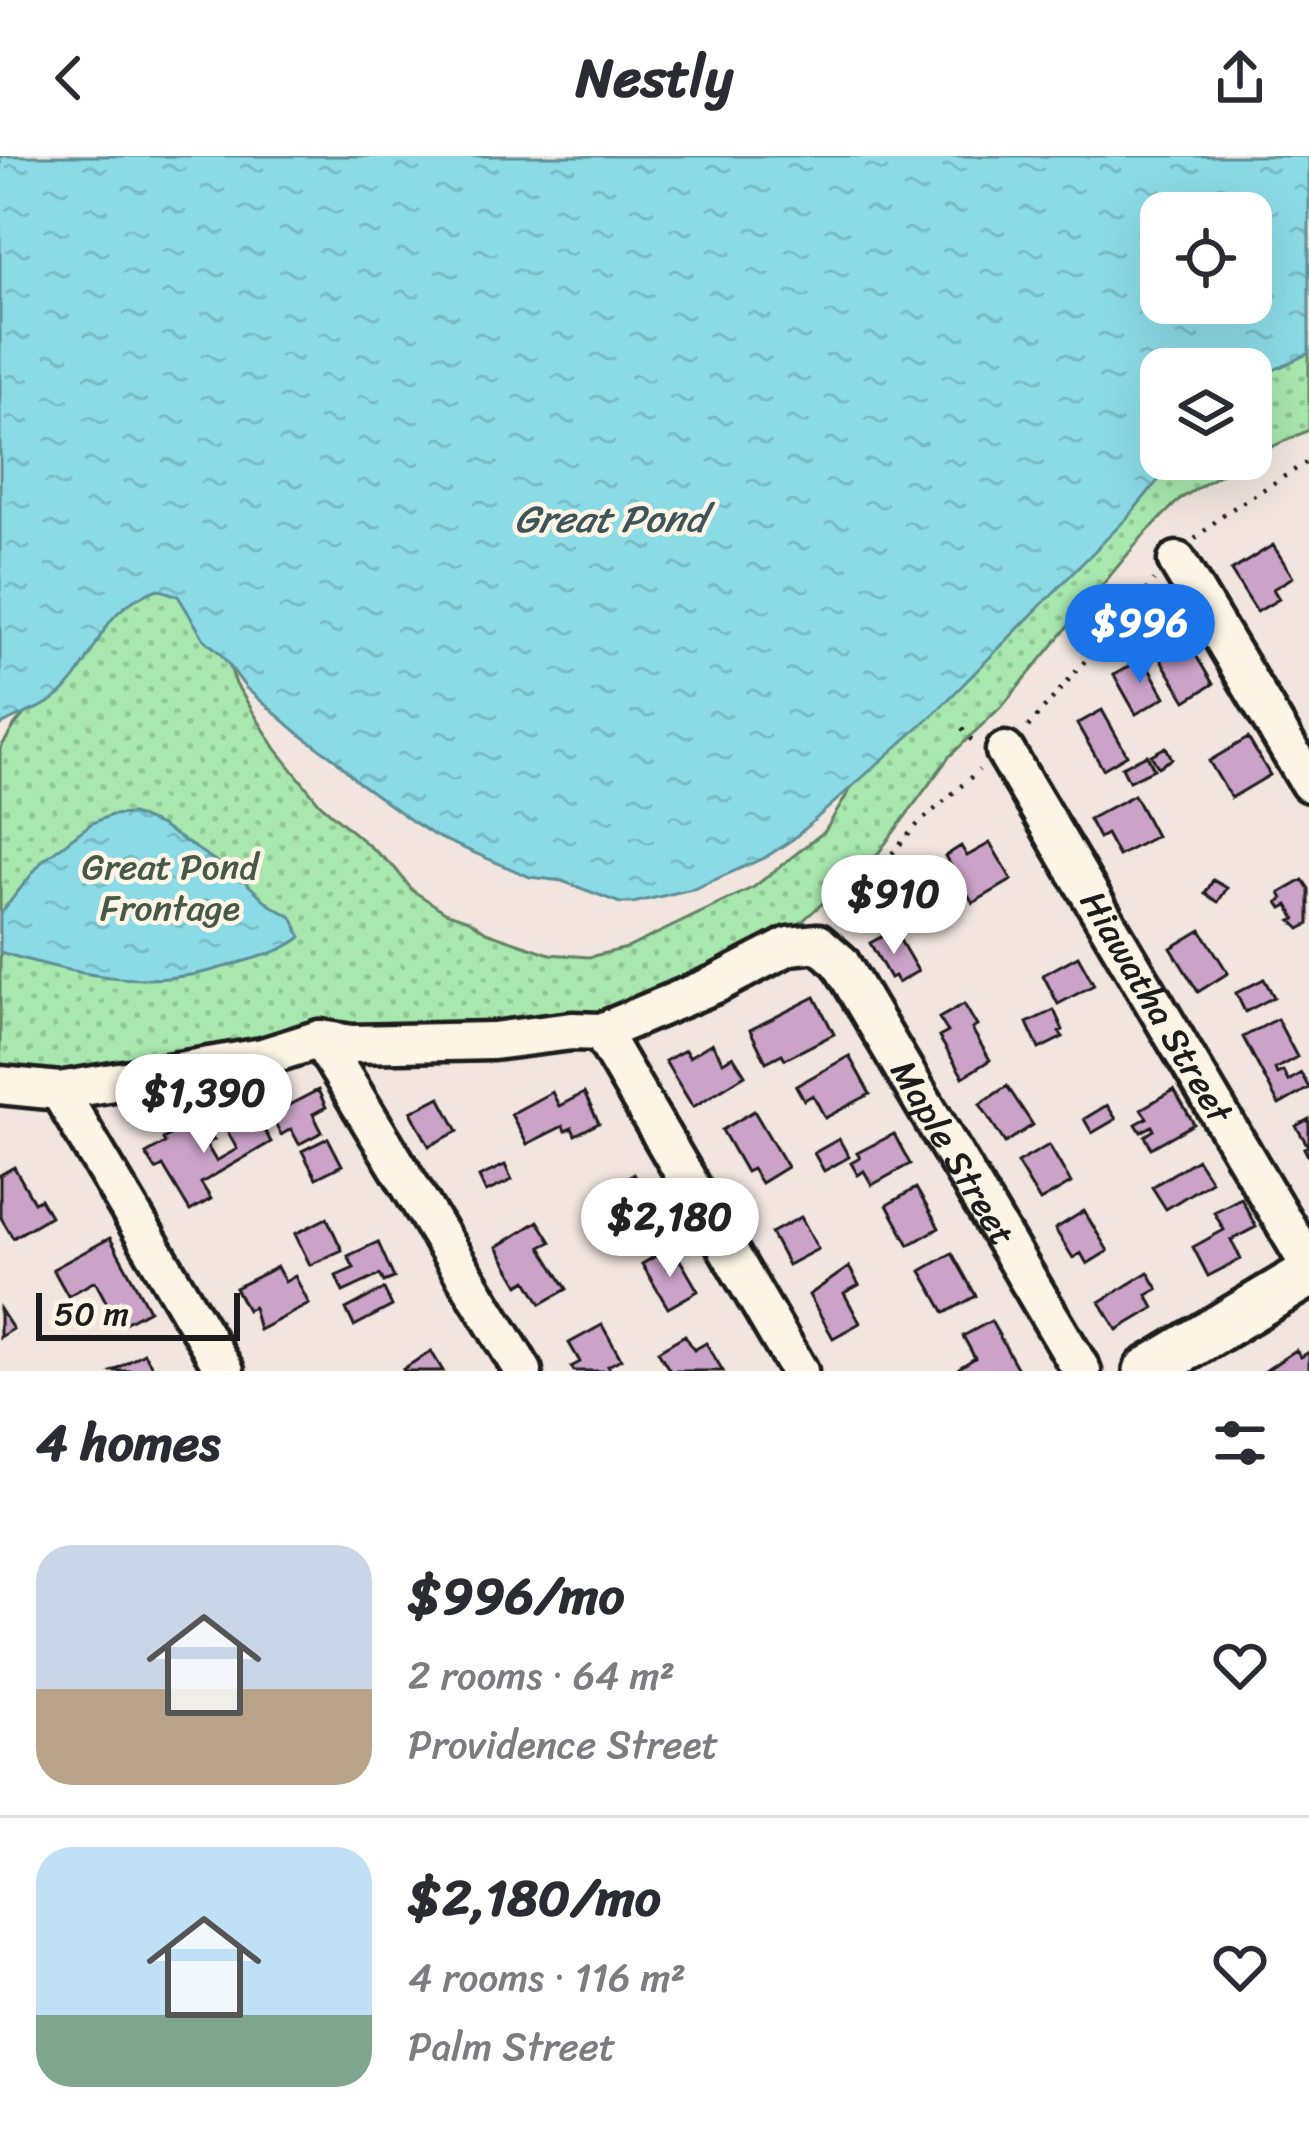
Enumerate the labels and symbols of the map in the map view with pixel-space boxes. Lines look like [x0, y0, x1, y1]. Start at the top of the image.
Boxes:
water label: Great Pond [514, 484, 716, 553]
pin: $996 [1069, 584, 1211, 686]
park label: Great Pond Frontage [82, 835, 261, 940]
pin: $910 [823, 855, 965, 957]
street label: Hiawatha Street [1062, 878, 1251, 1137]
street label: Maple Street [872, 1047, 1034, 1259]
pin: $1,390 [106, 1054, 302, 1156]
pin: $2,180 [572, 1178, 768, 1280]
scale bar [36, 1287, 240, 1340]

